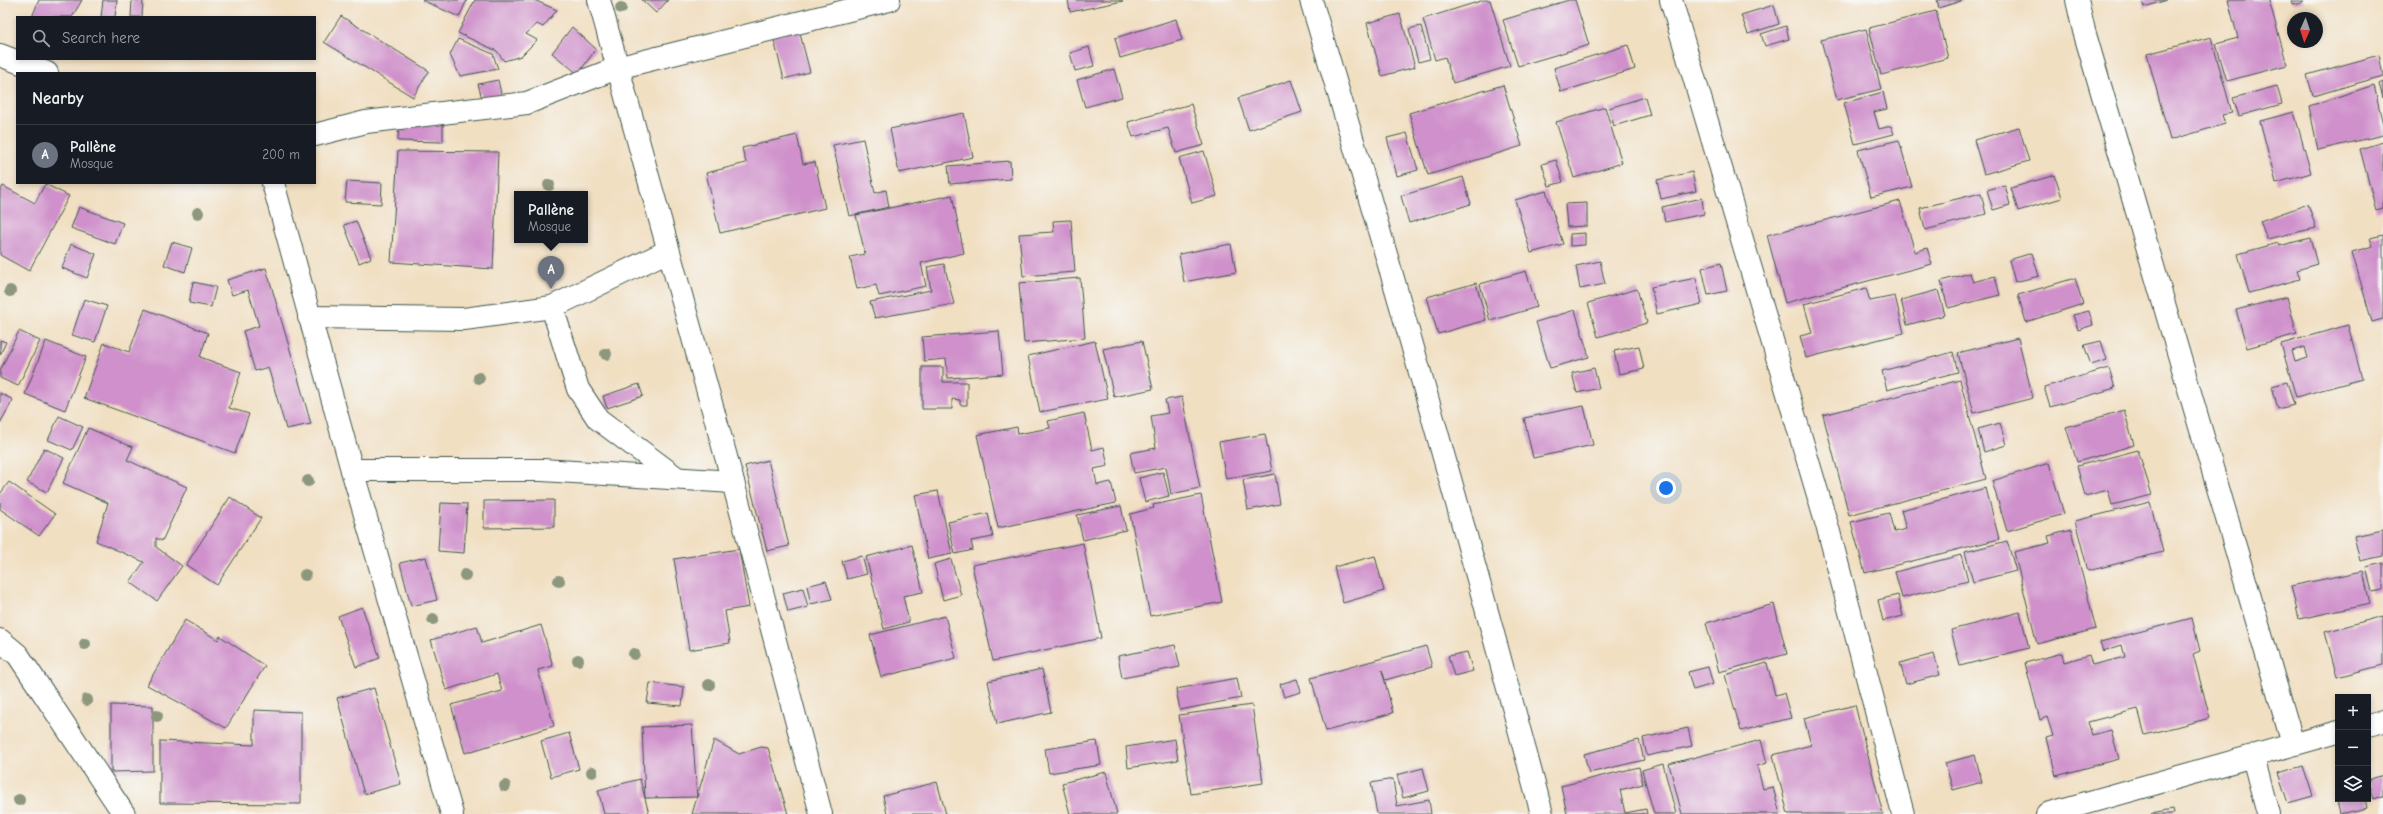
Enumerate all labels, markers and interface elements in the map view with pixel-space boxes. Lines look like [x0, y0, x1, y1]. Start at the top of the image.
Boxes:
north arrow [2287, 12, 2323, 48]
search box [16, 16, 316, 60]
icon: search [30, 27, 52, 49]
text: Search here [62, 29, 140, 47]
text: Nearby [32, 89, 83, 108]
text: Pallène [70, 138, 116, 156]
text: A [41, 147, 49, 162]
text: 200 m [262, 147, 300, 162]
text: Mosque [70, 156, 113, 171]
popup [514, 191, 588, 243]
text: Pallène [528, 201, 574, 219]
text: Mosque [528, 219, 571, 234]
pin: A [538, 256, 564, 289]
your location [1656, 478, 1676, 498]
map controls [2335, 694, 2371, 802]
button: + [2335, 694, 2371, 730]
button: − [2335, 730, 2371, 766]
button: layers [2335, 766, 2371, 802]

